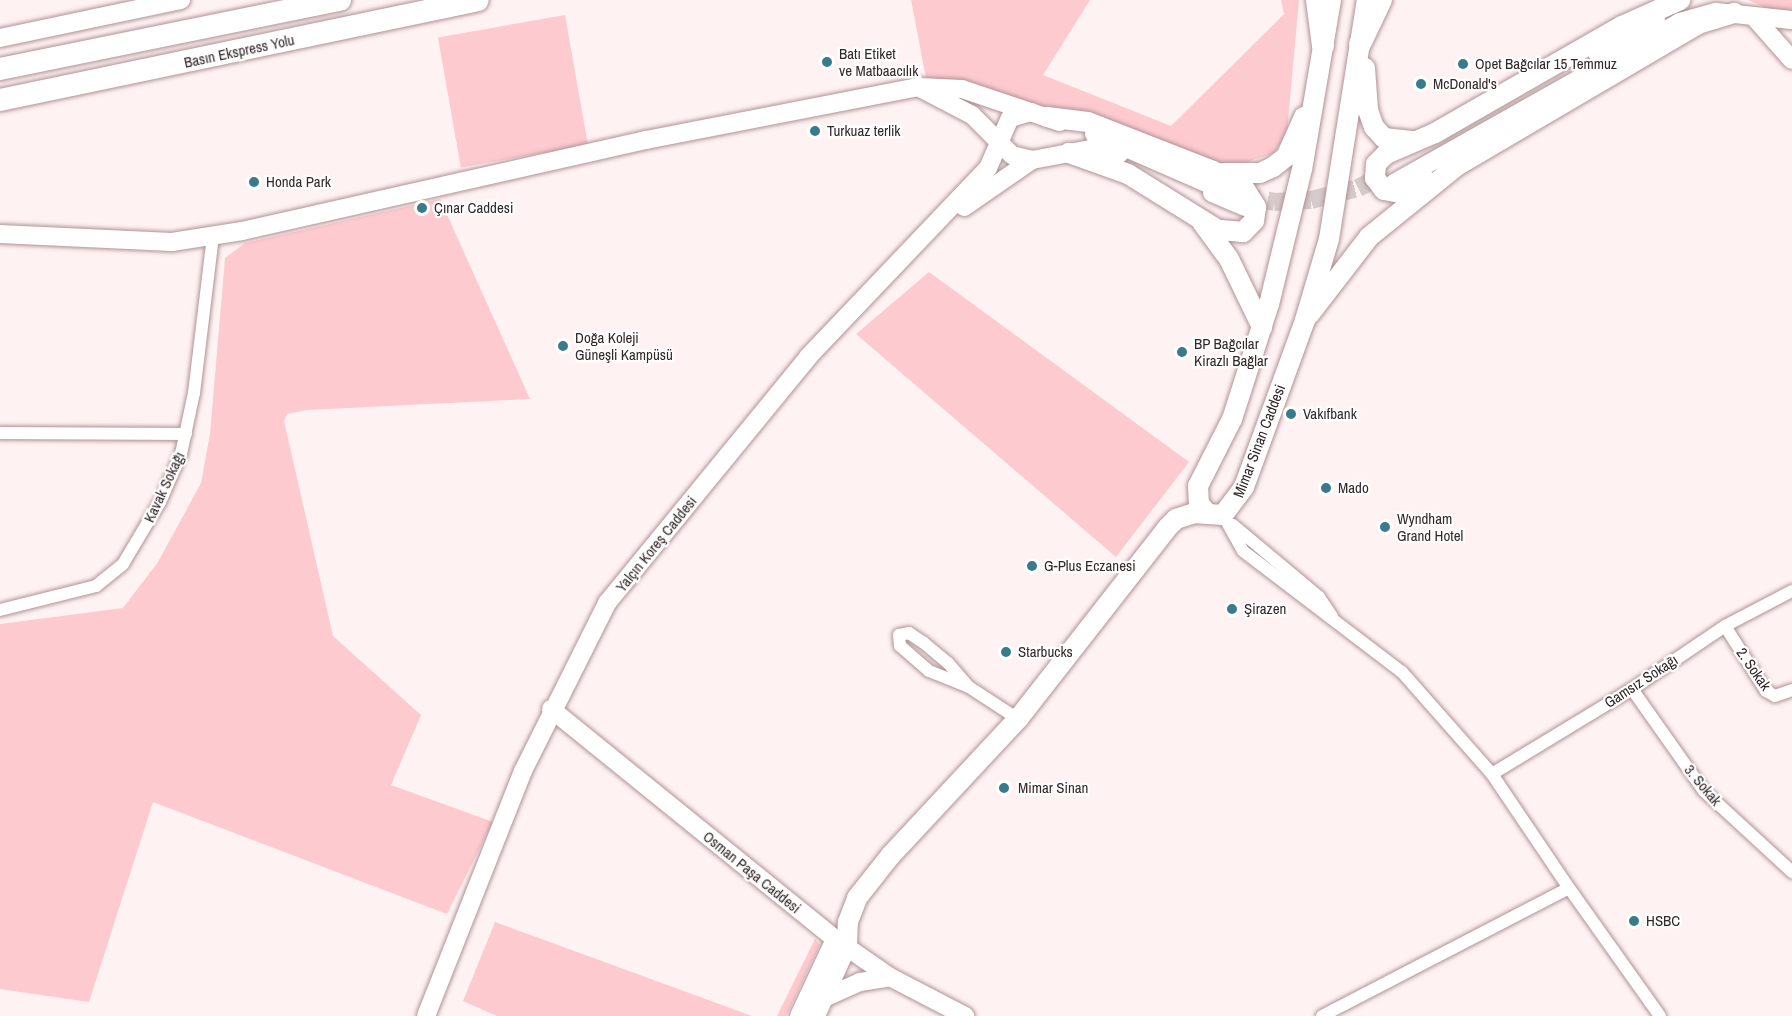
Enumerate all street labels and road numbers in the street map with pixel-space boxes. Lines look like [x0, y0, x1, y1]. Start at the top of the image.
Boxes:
street label: Basın Ekspress Yolu [182, 31, 296, 71]
street label: Mimar Sinan Caddesi [1229, 382, 1289, 500]
street label: Kavak Sokağı [140, 449, 188, 525]
street label: Yalçın Koreş Caddesi [612, 492, 700, 596]
street label: 2. Sokak [1733, 644, 1775, 694]
street label: Gamsız Sokağı [1601, 651, 1681, 711]
street label: 3. Sokak [1681, 761, 1725, 809]
street label: Osman Paşa Caddesi [700, 827, 804, 917]

